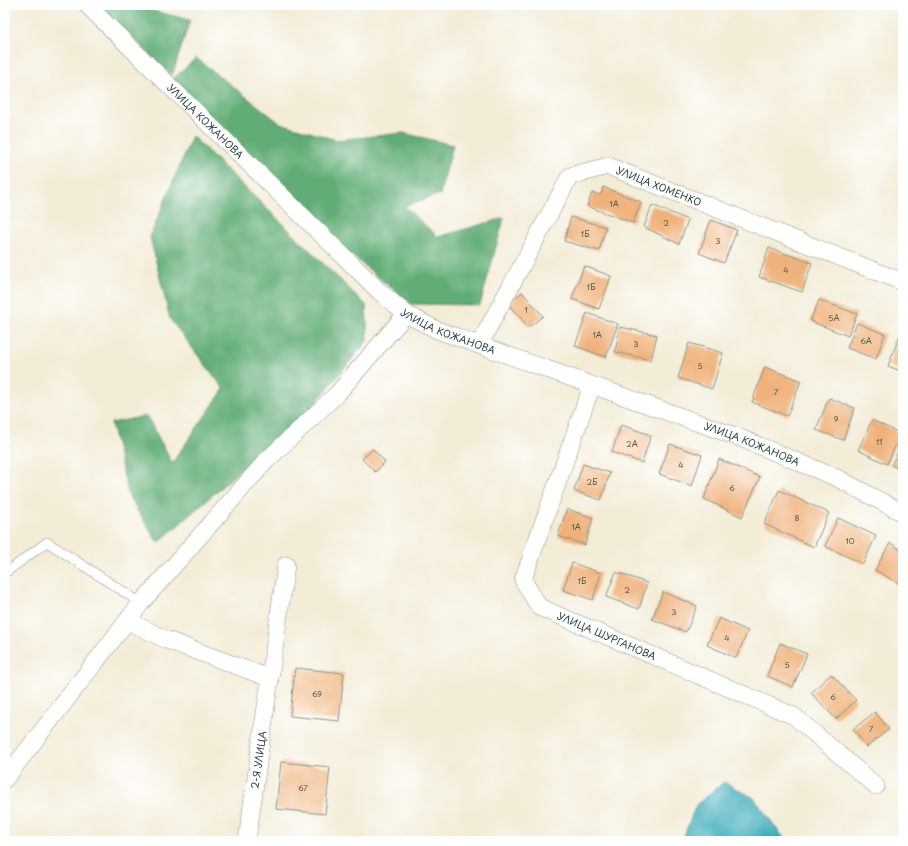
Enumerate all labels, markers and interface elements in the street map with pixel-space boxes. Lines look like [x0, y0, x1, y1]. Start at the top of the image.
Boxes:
street label: УЛИЦА КОЖАНОВА [165, 80, 247, 162]
street label: УЛИЦА ХОМЕНКО [614, 162, 704, 209]
house number: 1А [609, 198, 619, 210]
house number: 2 [663, 217, 669, 229]
house number: 1Б [581, 228, 589, 240]
house number: 3 [715, 235, 721, 247]
house number: 4 [783, 264, 789, 276]
house number: 1Б [587, 281, 595, 293]
house number: 1 [524, 304, 528, 316]
street label: УЛИЦА КОЖАНОВА [398, 305, 498, 357]
house number: 5А [828, 312, 840, 324]
house number: 1А [592, 329, 602, 341]
house number: 6А [860, 335, 872, 347]
house number: 3 [633, 338, 639, 350]
house number: 5 [697, 360, 703, 372]
house number: 7 [774, 386, 779, 398]
house number: 9 [834, 413, 839, 425]
street label: УЛИЦА КОЖАНОВА [702, 418, 802, 469]
house number: 11 [876, 436, 882, 448]
house number: 2А [626, 438, 638, 450]
house number: 4 [678, 459, 684, 471]
house number: 2Б [587, 476, 597, 488]
house number: 6 [729, 482, 735, 494]
house number: 8 [795, 512, 800, 524]
house number: 1А [571, 521, 581, 533]
house number: 10 [845, 535, 855, 547]
house number: 1Б [578, 575, 586, 587]
house number: 2 [624, 584, 630, 596]
house number: 3 [671, 606, 677, 618]
street label: УЛИЦА ШУРГАНОВА [555, 608, 659, 663]
house number: 4 [724, 632, 730, 644]
house number: 5 [784, 659, 790, 671]
house number: 69 [312, 688, 322, 700]
house number: 6 [830, 691, 836, 703]
house number: 7 [869, 723, 874, 735]
street label: 2-Я УЛИЦА [246, 729, 270, 790]
house number: 67 [298, 782, 308, 794]

